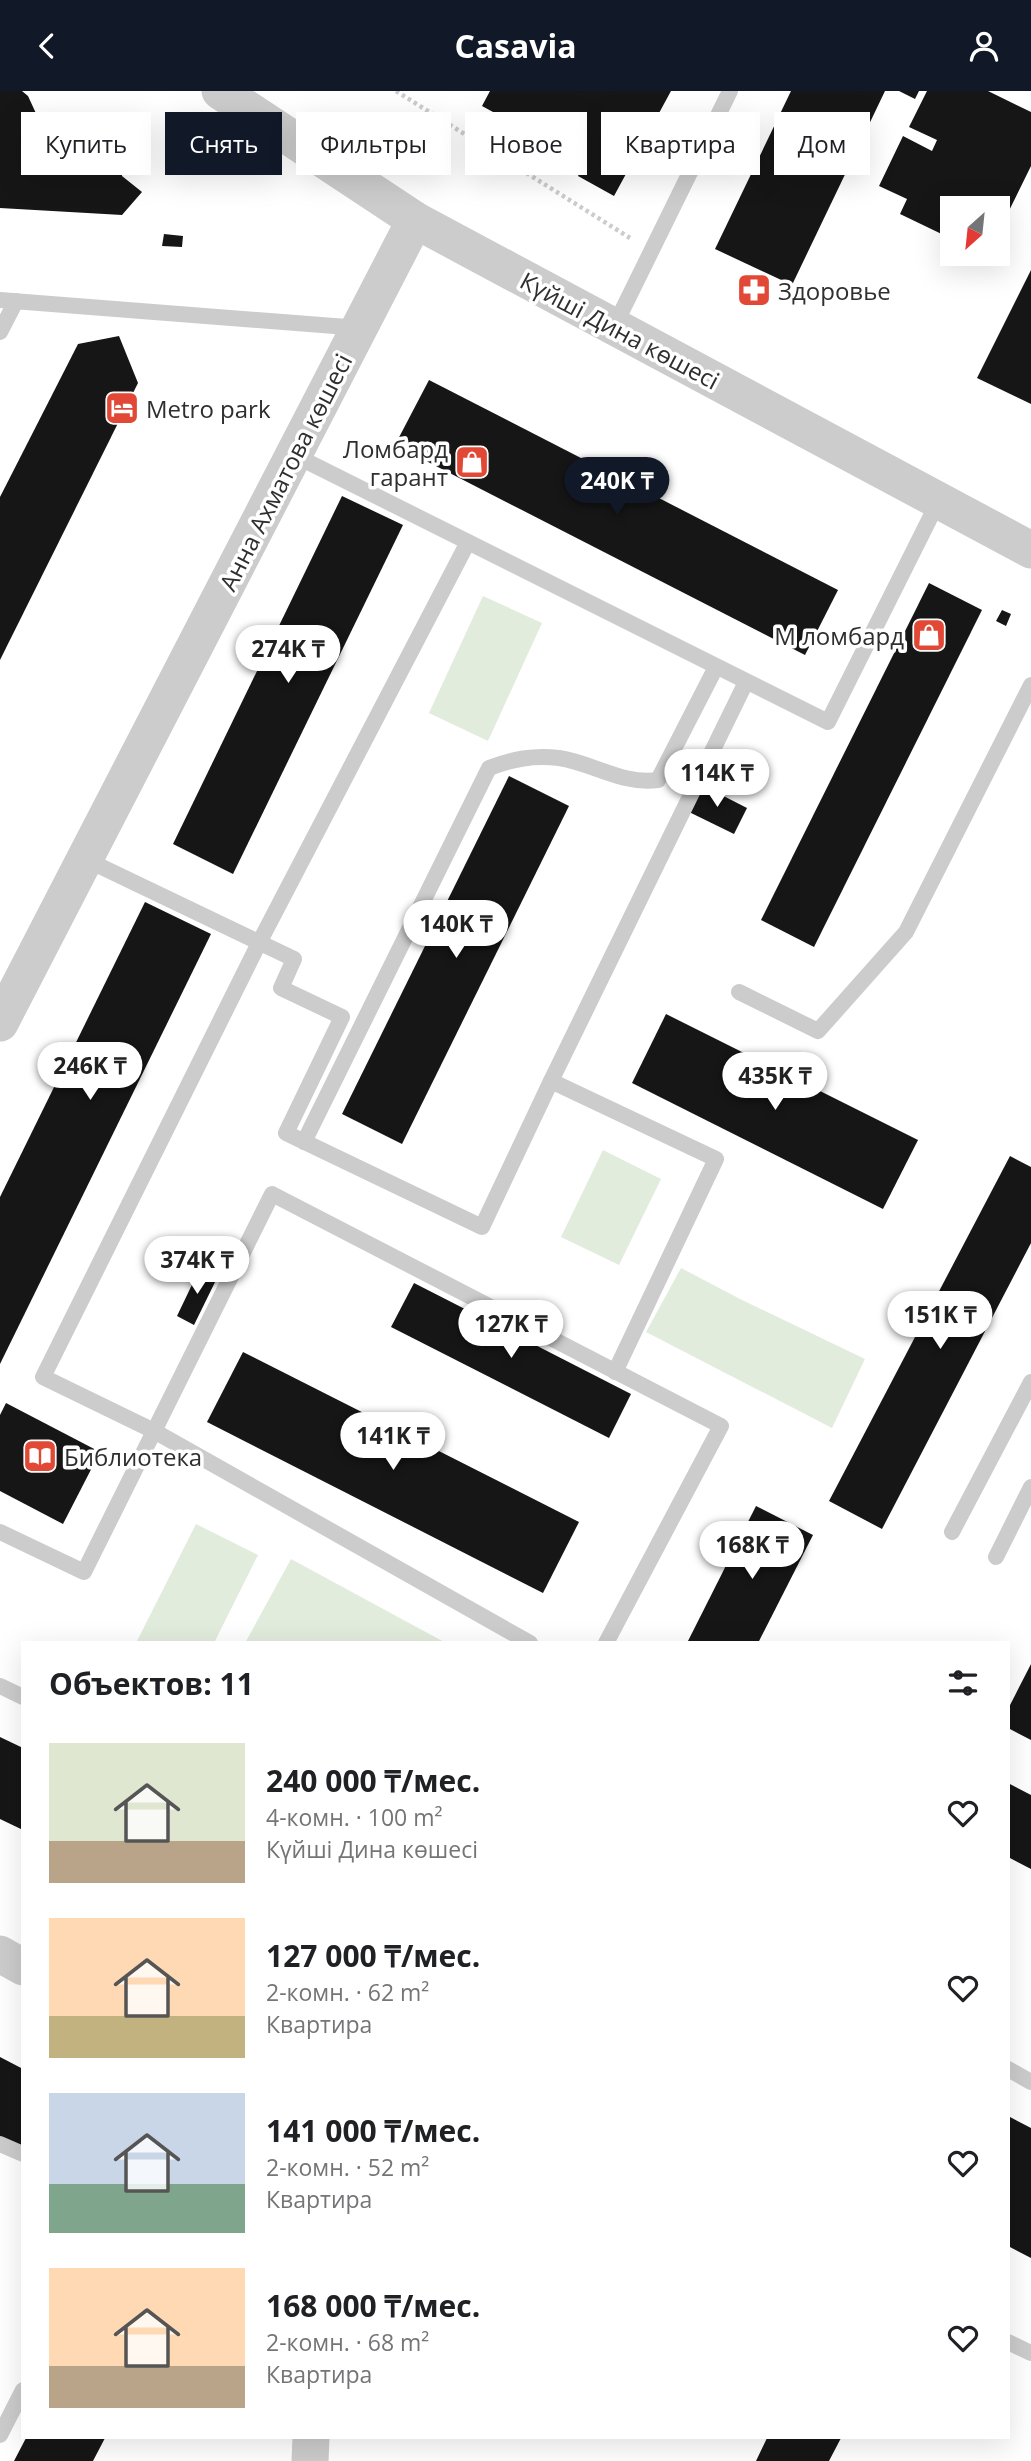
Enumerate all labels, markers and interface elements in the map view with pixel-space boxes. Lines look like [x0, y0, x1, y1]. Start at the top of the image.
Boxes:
text: Casavia [454, 24, 577, 67]
icon: back [28, 27, 66, 65]
icon: person [965, 27, 1003, 65]
chip: Купить [21, 112, 151, 175]
chip: Снять [165, 112, 282, 175]
chip: Фильтры [296, 112, 451, 175]
chip: Новое [465, 112, 587, 175]
chip: Квартира [601, 112, 760, 175]
chip: Дом [774, 112, 870, 175]
north arrow [940, 196, 1010, 266]
map controls [940, 196, 1010, 266]
street label: Күйші Дина көшесі [515, 264, 725, 396]
pharmacy icon: Здоровье [735, 271, 773, 309]
place label: Здоровье [778, 274, 891, 307]
street label: Анна Ахматова көшесі [211, 348, 359, 596]
hotel icon: Metro park [103, 389, 141, 427]
place label: Metro park [146, 392, 271, 425]
place label: Ломбард гарант [343, 432, 448, 493]
shop icon: Ломбард гарант [453, 443, 491, 481]
pin: 240K ₸ [560, 457, 674, 517]
text: 240K ₸ [580, 464, 654, 496]
shop icon: М ломбард [910, 616, 948, 654]
place label: М ломбард [774, 619, 904, 652]
pin: 274K ₸ [231, 625, 345, 685]
text: 274K ₸ [251, 632, 325, 664]
pin: 114K ₸ [660, 749, 774, 809]
text: 114K ₸ [680, 756, 754, 788]
pin: 140K ₸ [399, 901, 513, 960]
text: 140K ₸ [419, 907, 493, 939]
pin: 246K ₸ [33, 1042, 147, 1102]
text: 246K ₸ [53, 1049, 127, 1081]
pin: 435K ₸ [718, 1053, 832, 1112]
text: 435K ₸ [738, 1059, 812, 1091]
pin: 374K ₸ [140, 1237, 254, 1296]
text: 374K ₸ [160, 1243, 234, 1275]
pin: 151K ₸ [883, 1291, 997, 1351]
text: 151K ₸ [903, 1298, 977, 1330]
pin: 127K ₸ [454, 1301, 568, 1360]
text: 127K ₸ [474, 1307, 548, 1339]
pin: 141K ₸ [336, 1413, 450, 1472]
text: 141K ₸ [356, 1419, 430, 1451]
library icon: Библиотека [21, 1437, 59, 1475]
place label: Библиотека [64, 1440, 202, 1473]
pin: 168K ₸ [695, 1521, 809, 1581]
text: 168K ₸ [715, 1528, 789, 1560]
text: Объектов: 11 [49, 1663, 254, 1704]
icon: filters [944, 1664, 982, 1702]
text: 240 000 ₸/мес. [266, 1760, 480, 1801]
icon: home [105, 1771, 189, 1855]
icon: heart [944, 1794, 982, 1832]
text: 4-комн. · 100 m² [266, 1801, 442, 1833]
text: Күйші Дина көшесі [266, 1833, 478, 1865]
text: 127 000 ₸/мес. [266, 1935, 480, 1976]
icon: home [105, 1946, 189, 2030]
icon: heart [944, 1969, 982, 2007]
text: 2-комн. · 62 m² [266, 1976, 429, 2008]
text: Квартира [266, 2008, 372, 2040]
text: 141 000 ₸/мес. [266, 2110, 480, 2151]
icon: home [105, 2121, 189, 2205]
icon: heart [944, 2144, 982, 2182]
text: 2-комн. · 52 m² [266, 2151, 429, 2183]
text: Квартира [266, 2183, 372, 2215]
text: 168 000 ₸/мес. [266, 2285, 480, 2326]
icon: home [105, 2296, 189, 2380]
icon: heart [944, 2319, 982, 2357]
text: 2-комн. · 68 m² [266, 2326, 429, 2358]
text: Квартира [266, 2358, 372, 2390]

